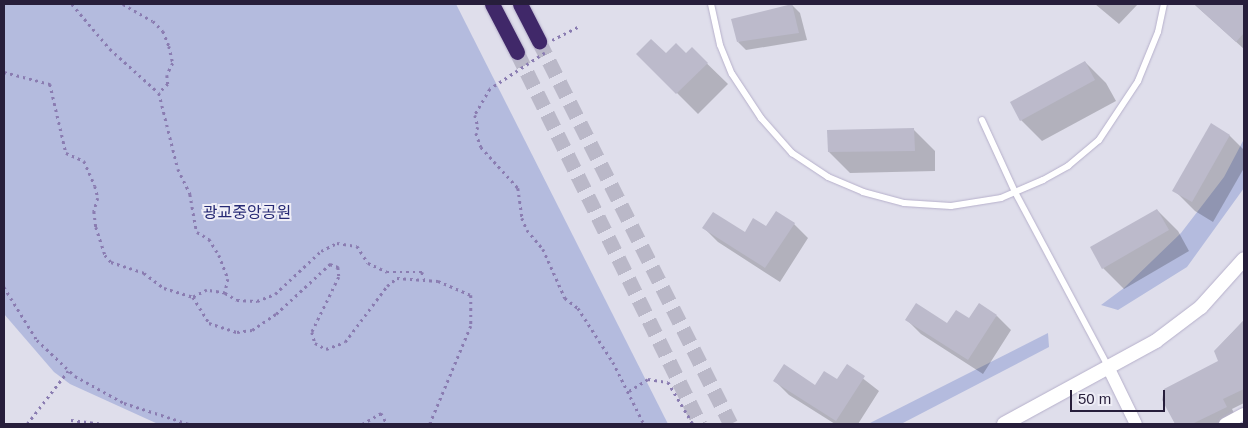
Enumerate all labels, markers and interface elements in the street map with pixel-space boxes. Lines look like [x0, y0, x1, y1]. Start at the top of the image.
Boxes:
park label: 광교중앙공원 [203, 203, 291, 223]
scale bar [1073, 380, 1168, 412]
text: 50 m [1078, 390, 1111, 407]

